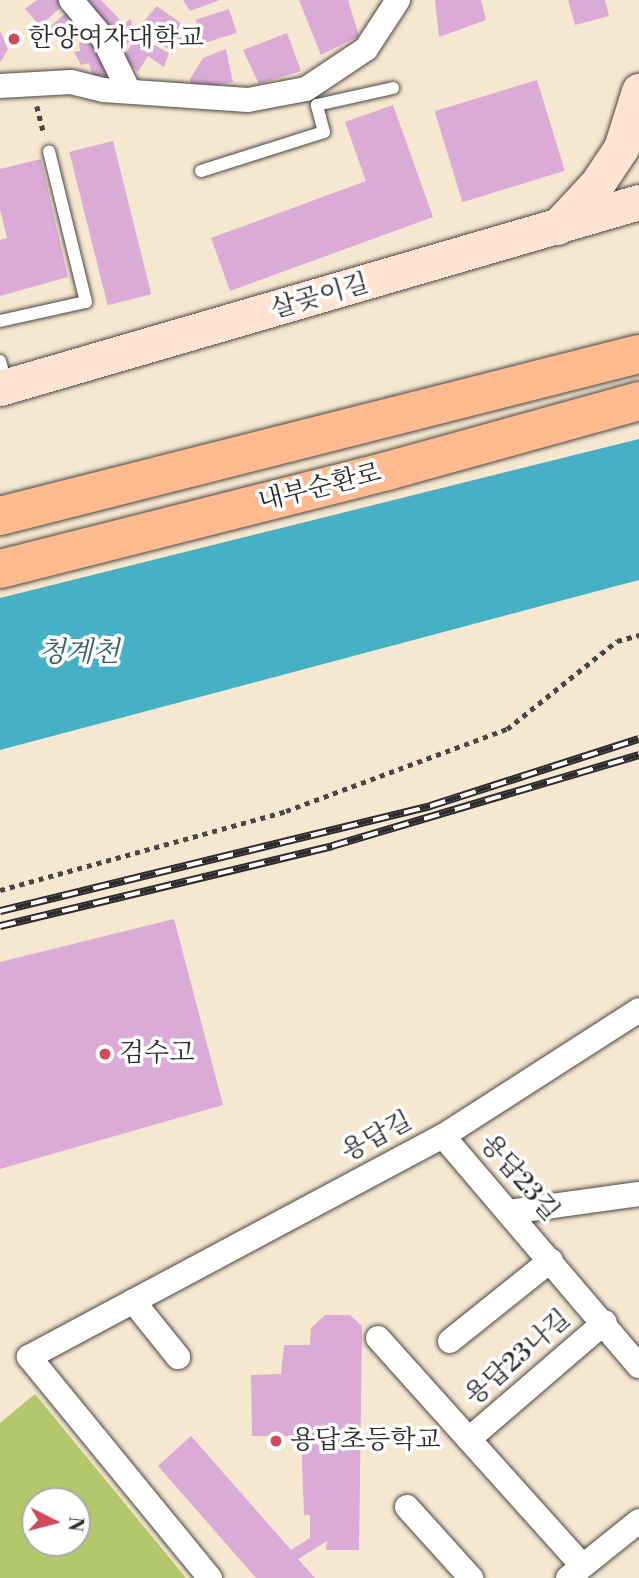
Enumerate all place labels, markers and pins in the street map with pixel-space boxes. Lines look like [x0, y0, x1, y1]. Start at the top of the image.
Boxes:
place label: 한양여자대학교 [28, 23, 204, 55]
marker: 한양여자대학교 [6, 31, 22, 47]
place label: 검수고 [119, 1038, 194, 1070]
marker: 검수고 [97, 1046, 113, 1062]
place label: 용답초등학교 [290, 1425, 441, 1457]
marker: 용답초등학교 [268, 1433, 284, 1449]

